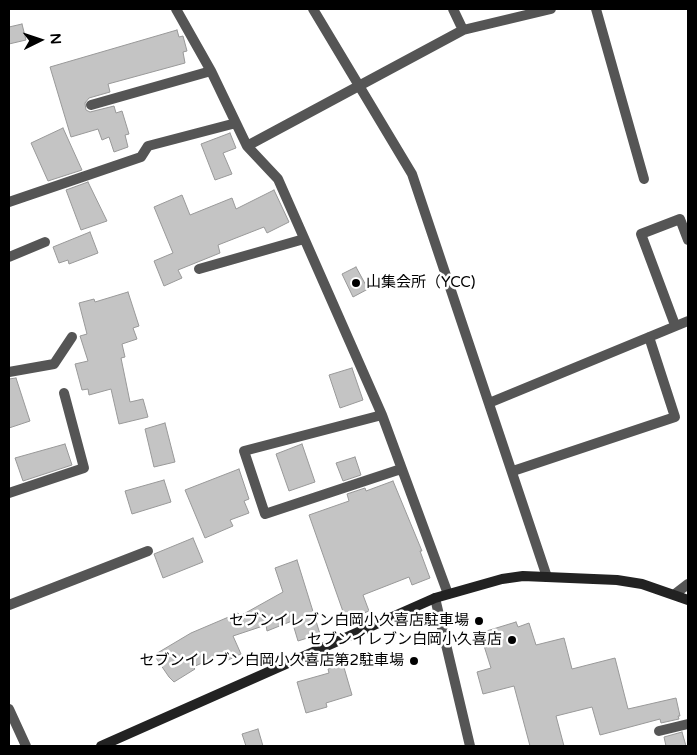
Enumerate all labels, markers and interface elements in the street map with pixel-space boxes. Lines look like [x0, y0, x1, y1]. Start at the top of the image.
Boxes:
north arrow [15, 15, 65, 65]
text: N [47, 33, 64, 45]
place label: 山集会所（YCC) [366, 274, 475, 292]
marker: 山集会所（YCC) [350, 277, 362, 289]
place label: セブンイレブン白岡小久喜店駐車場 [229, 612, 469, 630]
marker: セブンイレブン白岡小久喜店駐車場 [473, 615, 485, 627]
place label: セブンイレブン白岡小久喜店 [307, 631, 502, 649]
marker: セブンイレブン白岡小久喜店 [506, 634, 518, 646]
place label: セブンイレブン白岡小久喜店第2駐車場 [140, 652, 404, 670]
marker: セブンイレブン白岡小久喜店第2駐車場 [408, 655, 420, 667]

